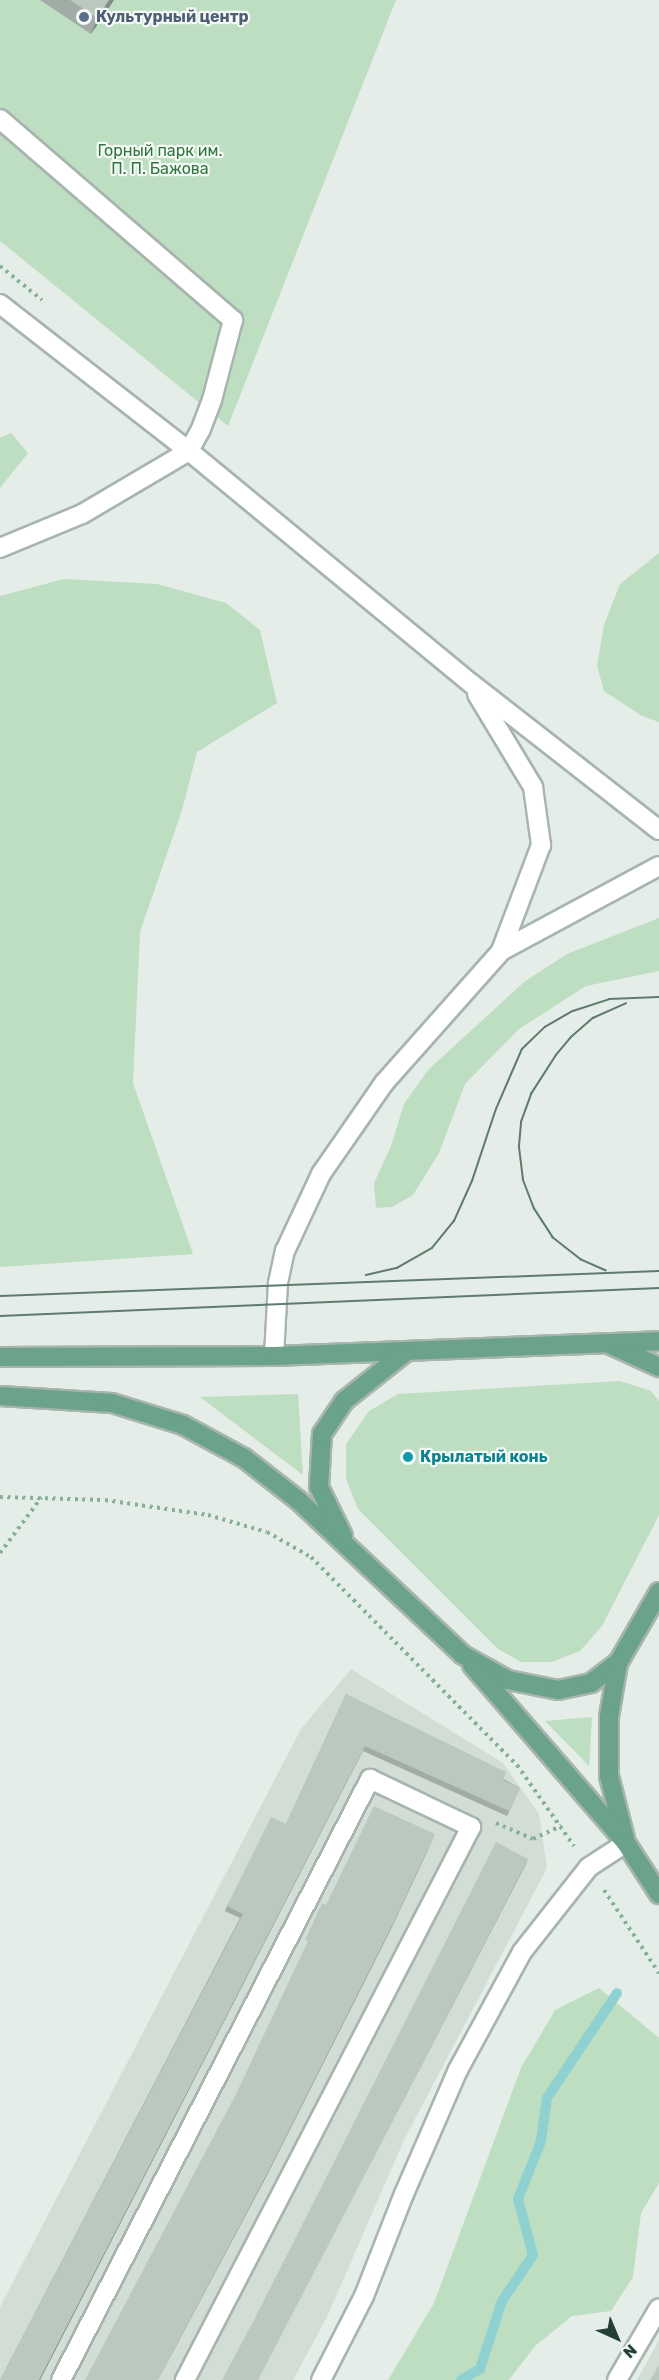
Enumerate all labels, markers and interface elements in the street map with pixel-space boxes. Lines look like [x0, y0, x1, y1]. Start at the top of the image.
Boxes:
place label: Культурный центр [96, 7, 249, 27]
marker: Культурный центр [77, 10, 91, 24]
park label: Горный парк им. П. П. Бажова [98, 141, 222, 179]
place label: Крылатый конь [420, 1447, 548, 1467]
marker: Крылатый конь [401, 1450, 415, 1464]
north arrow [587, 2308, 647, 2368]
text: N [619, 2340, 641, 2362]

